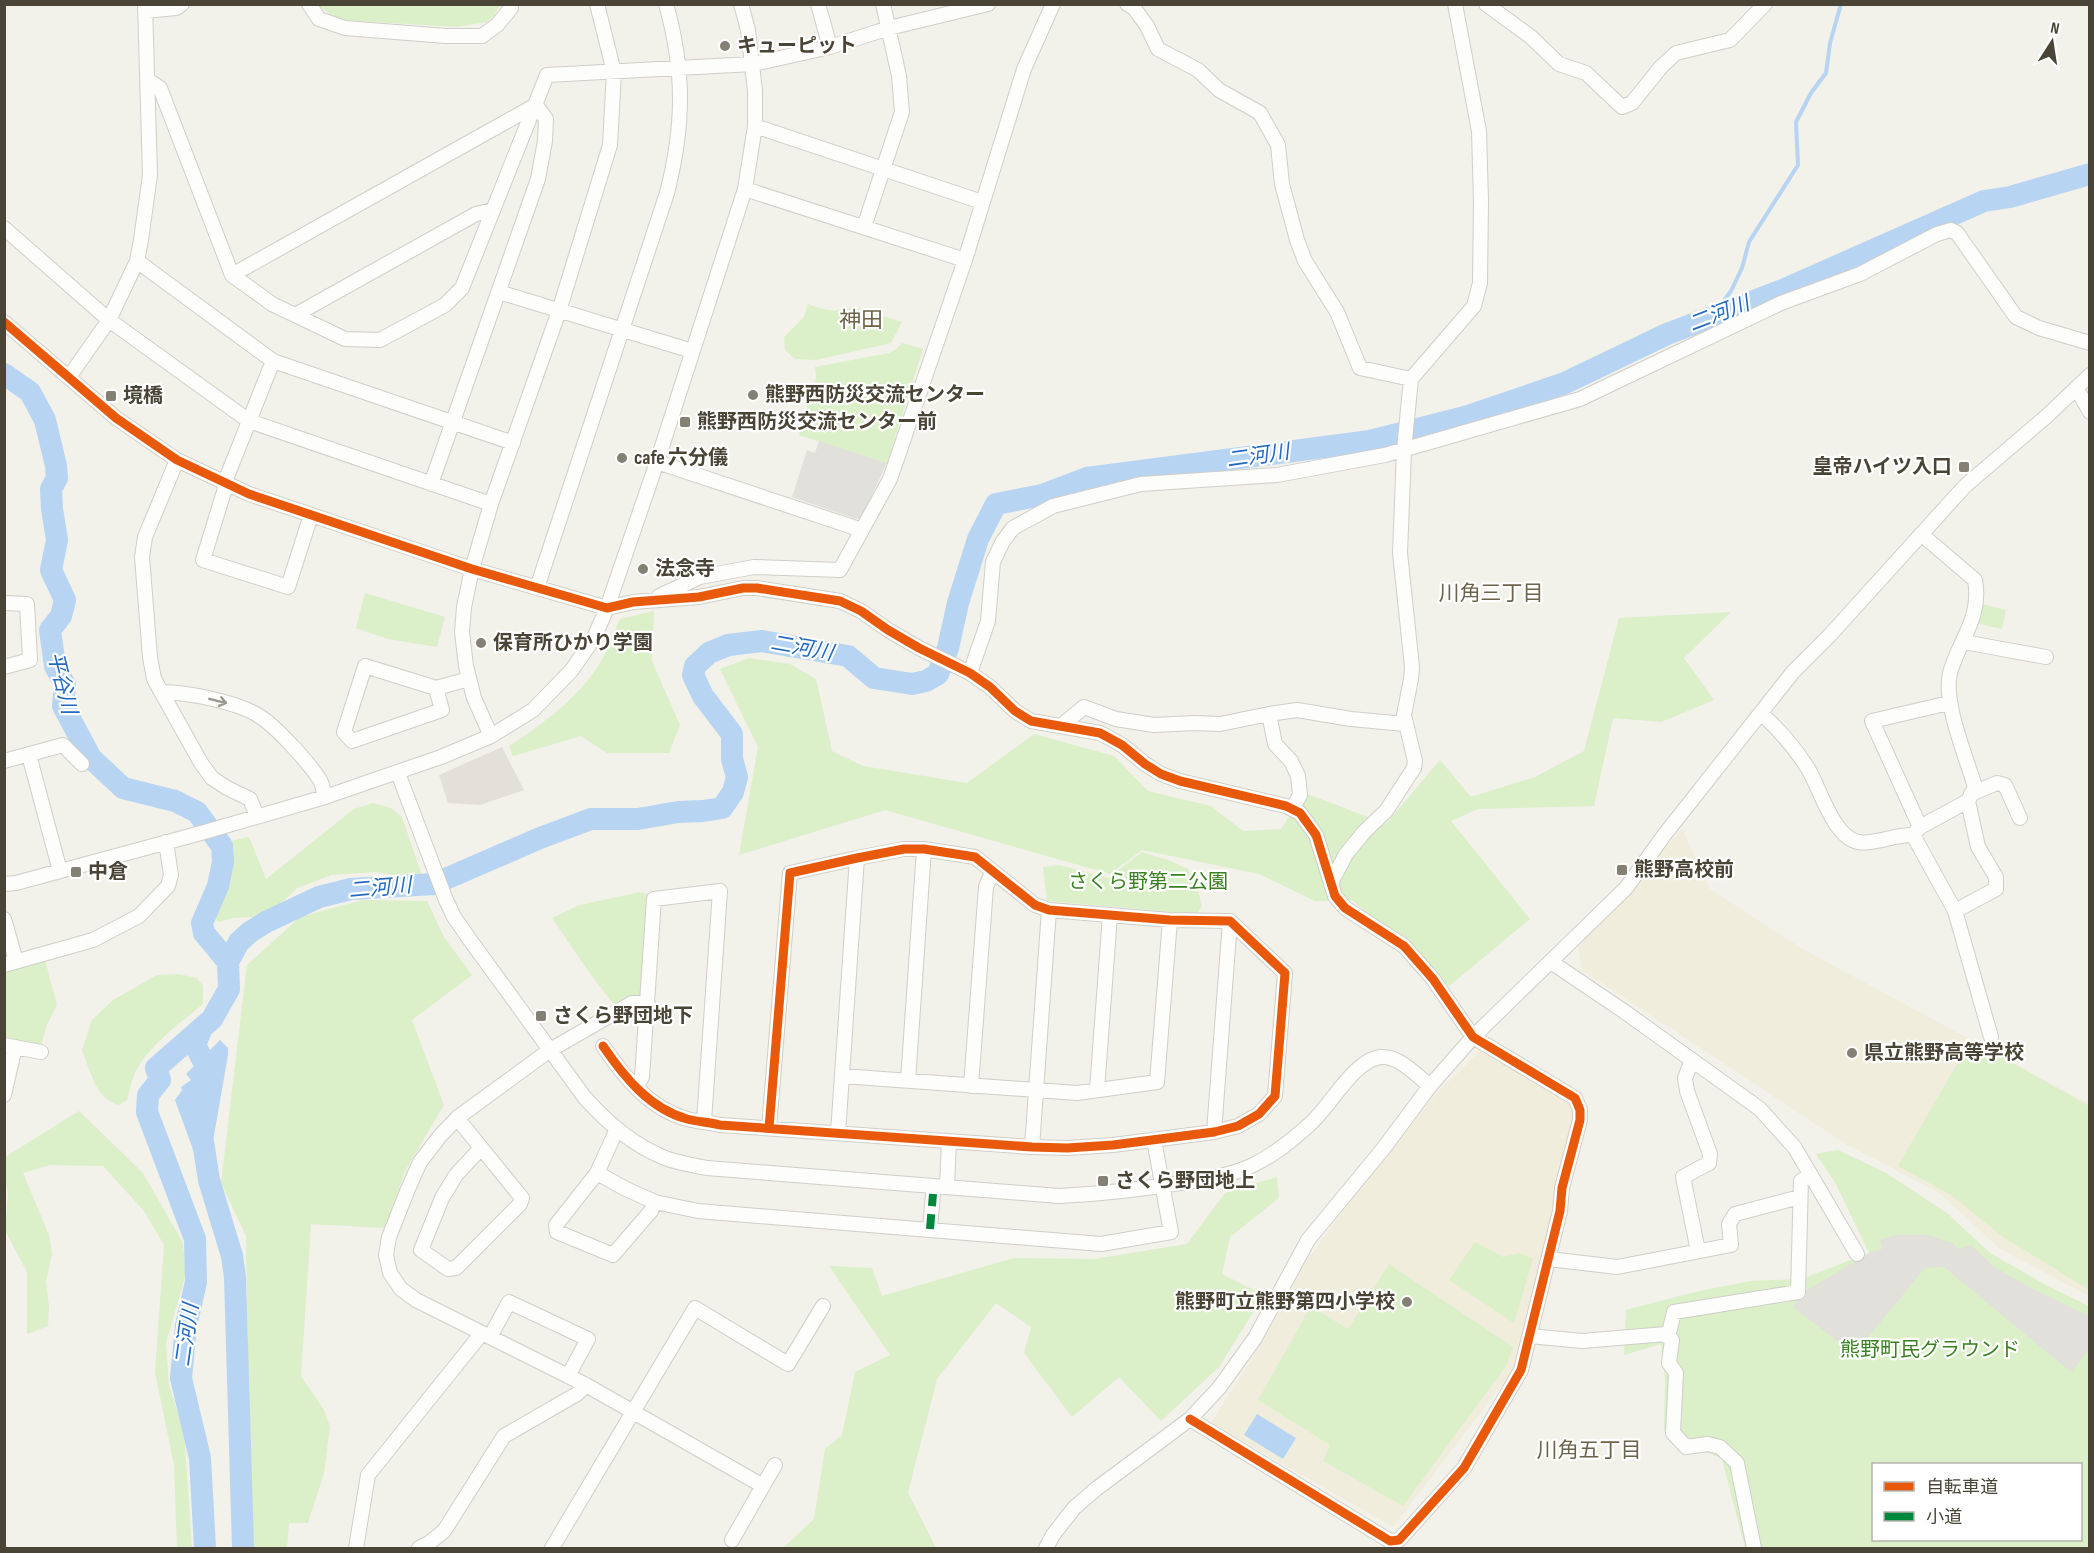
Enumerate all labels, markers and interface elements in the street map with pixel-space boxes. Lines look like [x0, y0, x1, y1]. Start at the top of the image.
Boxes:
north arrow [2022, 12, 2082, 72]
text: N [2049, 19, 2061, 39]
place label: キューピット [737, 34, 857, 58]
marker: キューピット [718, 39, 732, 53]
water label: 二河川 [1685, 290, 1755, 337]
district label: 神田 [839, 307, 883, 334]
place label: 熊野西防災交流センター [765, 383, 985, 407]
place label: 境橋 [123, 384, 163, 408]
marker: 熊野西防災交流センター [746, 388, 760, 402]
marker: 境橋 [104, 389, 118, 403]
place label: 熊野西防災交流センター前 [697, 410, 937, 434]
marker: 熊野西防災交流センター前 [678, 415, 692, 429]
water label: 二河川 [1225, 439, 1293, 473]
place label: cafe 六分儀 [634, 446, 728, 470]
marker: cafe 六分儀 [615, 451, 629, 465]
place label: 皇帝ハイツ入口 [1812, 455, 1952, 479]
marker: 皇帝ハイツ入口 [1957, 460, 1971, 474]
place label: 法念寺 [655, 557, 715, 581]
marker: 法念寺 [636, 562, 650, 576]
district label: 川角三丁目 [1439, 581, 1544, 606]
water label: 二河川 [769, 630, 837, 666]
place label: 保育所ひかり学園 [493, 631, 653, 655]
marker: 保育所ひかり学園 [474, 636, 488, 650]
water label: 平谷川 [42, 649, 82, 719]
one-way arrow [208, 696, 227, 708]
place label: 熊野高校前 [1634, 858, 1734, 882]
place label: 中倉 [88, 860, 128, 884]
marker: 熊野高校前 [1615, 863, 1629, 877]
marker: 中倉 [69, 865, 83, 879]
park label: さくら野第二公園 [1068, 870, 1228, 894]
water label: 二河川 [348, 873, 414, 903]
place label: さくら野団地下 [553, 1004, 693, 1028]
marker: さくら野団地下 [534, 1009, 548, 1023]
place label: 県立熊野高等学校 [1864, 1041, 2024, 1065]
marker: 県立熊野高等学校 [1845, 1046, 1859, 1060]
place label: さくら野団地上 [1115, 1169, 1255, 1193]
marker: さくら野団地上 [1096, 1174, 1110, 1188]
place label: 熊野町立熊野第四小学校 [1175, 1290, 1395, 1314]
marker: 熊野町立熊野第四小学校 [1400, 1295, 1414, 1309]
water label: 二河川 [170, 1300, 204, 1368]
park label: 熊野町民グラウンド [1840, 1338, 2020, 1362]
district label: 川角五丁目 [1537, 1438, 1642, 1463]
legend [1872, 1463, 2082, 1541]
text: 自転車道 [1926, 1477, 1998, 1498]
text: 小道 [1926, 1507, 1962, 1528]

